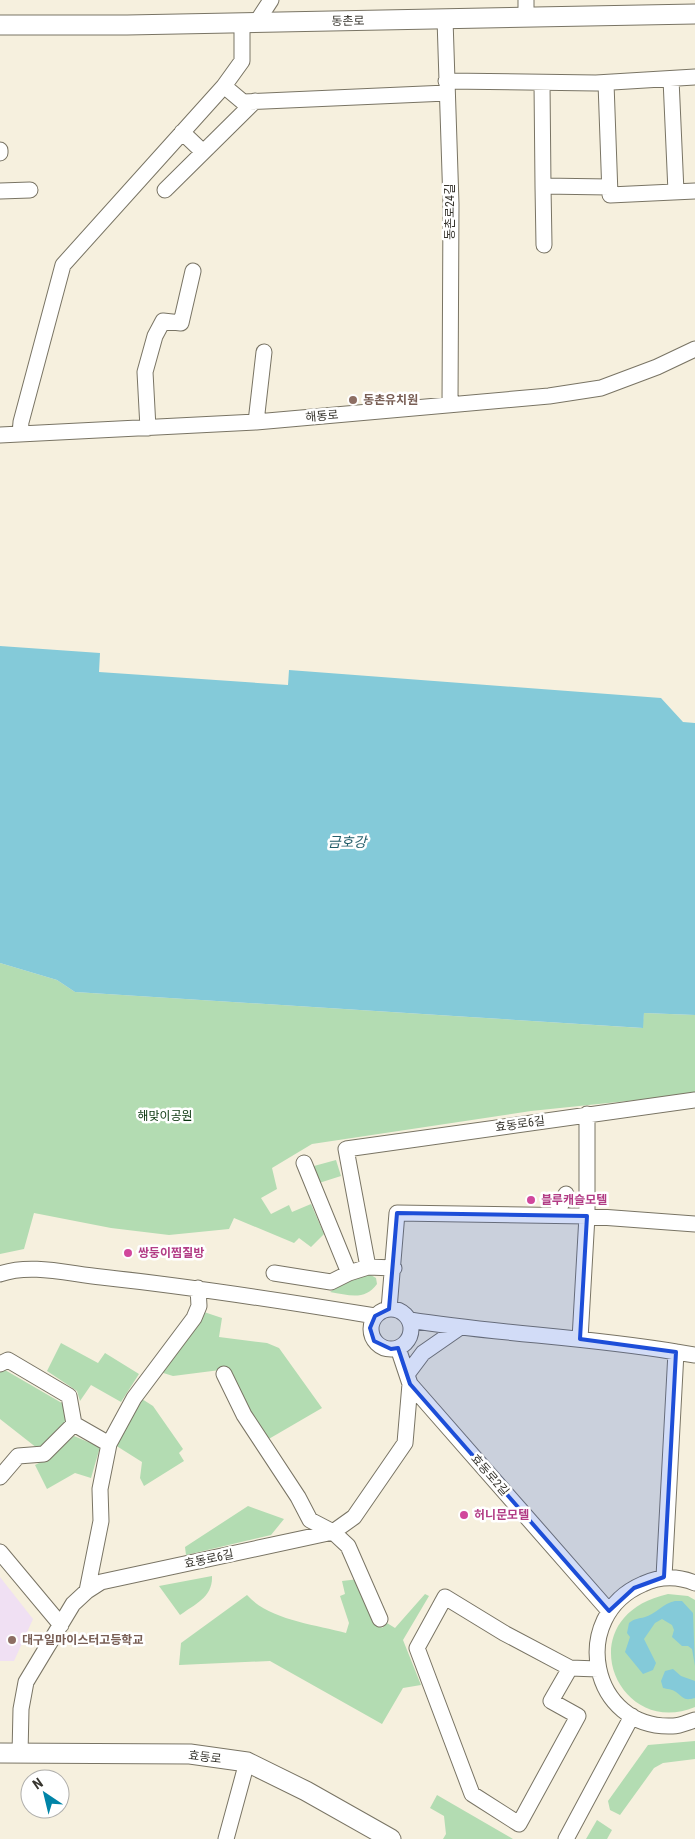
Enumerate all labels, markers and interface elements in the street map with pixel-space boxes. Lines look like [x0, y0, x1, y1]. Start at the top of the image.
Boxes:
street label: 동촌로 [331, 14, 365, 28]
street label: 동촌로24길 [443, 184, 457, 240]
place label: 동촌유치원 [363, 393, 418, 407]
marker: 동촌유치원 [347, 394, 359, 406]
street label: 해동로 [305, 408, 339, 424]
water label: 금호강 [328, 834, 368, 850]
park label: 해맞이공원 [137, 1109, 193, 1123]
street label: 효동로6길 [494, 1114, 546, 1134]
place label: 블루캐슬모텔 [541, 1193, 607, 1207]
marker: 블루캐슬모텔 [525, 1194, 537, 1206]
place label: 쌍둥이찜질방 [138, 1246, 204, 1260]
marker: 쌍둥이찜질방 [122, 1247, 134, 1259]
street label: 효동로2길 [468, 1452, 512, 1498]
place label: 허니문모텔 [474, 1508, 529, 1522]
marker: 허니문모텔 [458, 1509, 470, 1521]
street label: 효동로6길 [183, 1547, 235, 1571]
place label: 대구일마이스터고등학교 [22, 1633, 143, 1647]
marker: 대구일마이스터고등학교 [6, 1634, 18, 1646]
street label: 효동로 [188, 1748, 222, 1766]
north arrow [20, 1769, 70, 1819]
text: N [29, 1774, 46, 1792]

